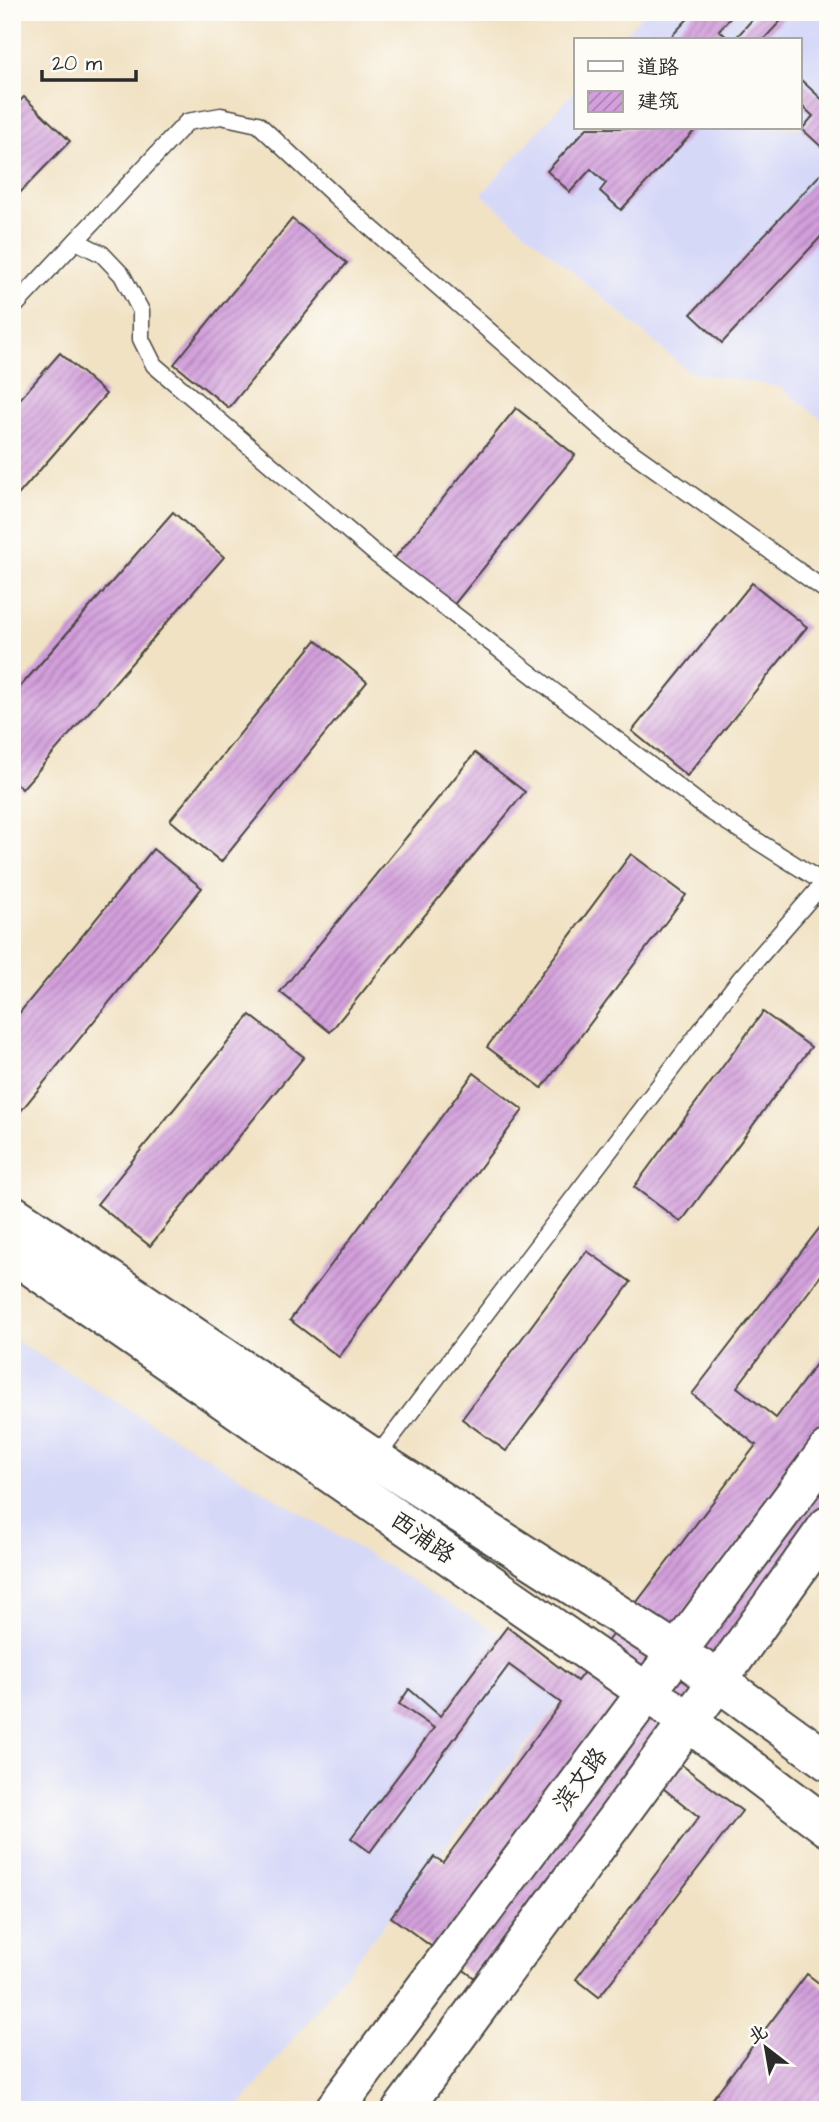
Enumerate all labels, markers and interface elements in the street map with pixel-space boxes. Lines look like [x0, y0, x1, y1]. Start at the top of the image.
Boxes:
scale bar [42, 38, 136, 82]
legend [574, 38, 802, 130]
text: 20 m [52, 49, 103, 78]
text: 道路 [637, 53, 679, 82]
text: 建筑 [637, 87, 679, 116]
street label: 西浦路 [383, 1503, 462, 1572]
street label: 滨文路 [546, 1741, 616, 1819]
north arrow [732, 2014, 802, 2084]
text: 北 [743, 2018, 773, 2051]

